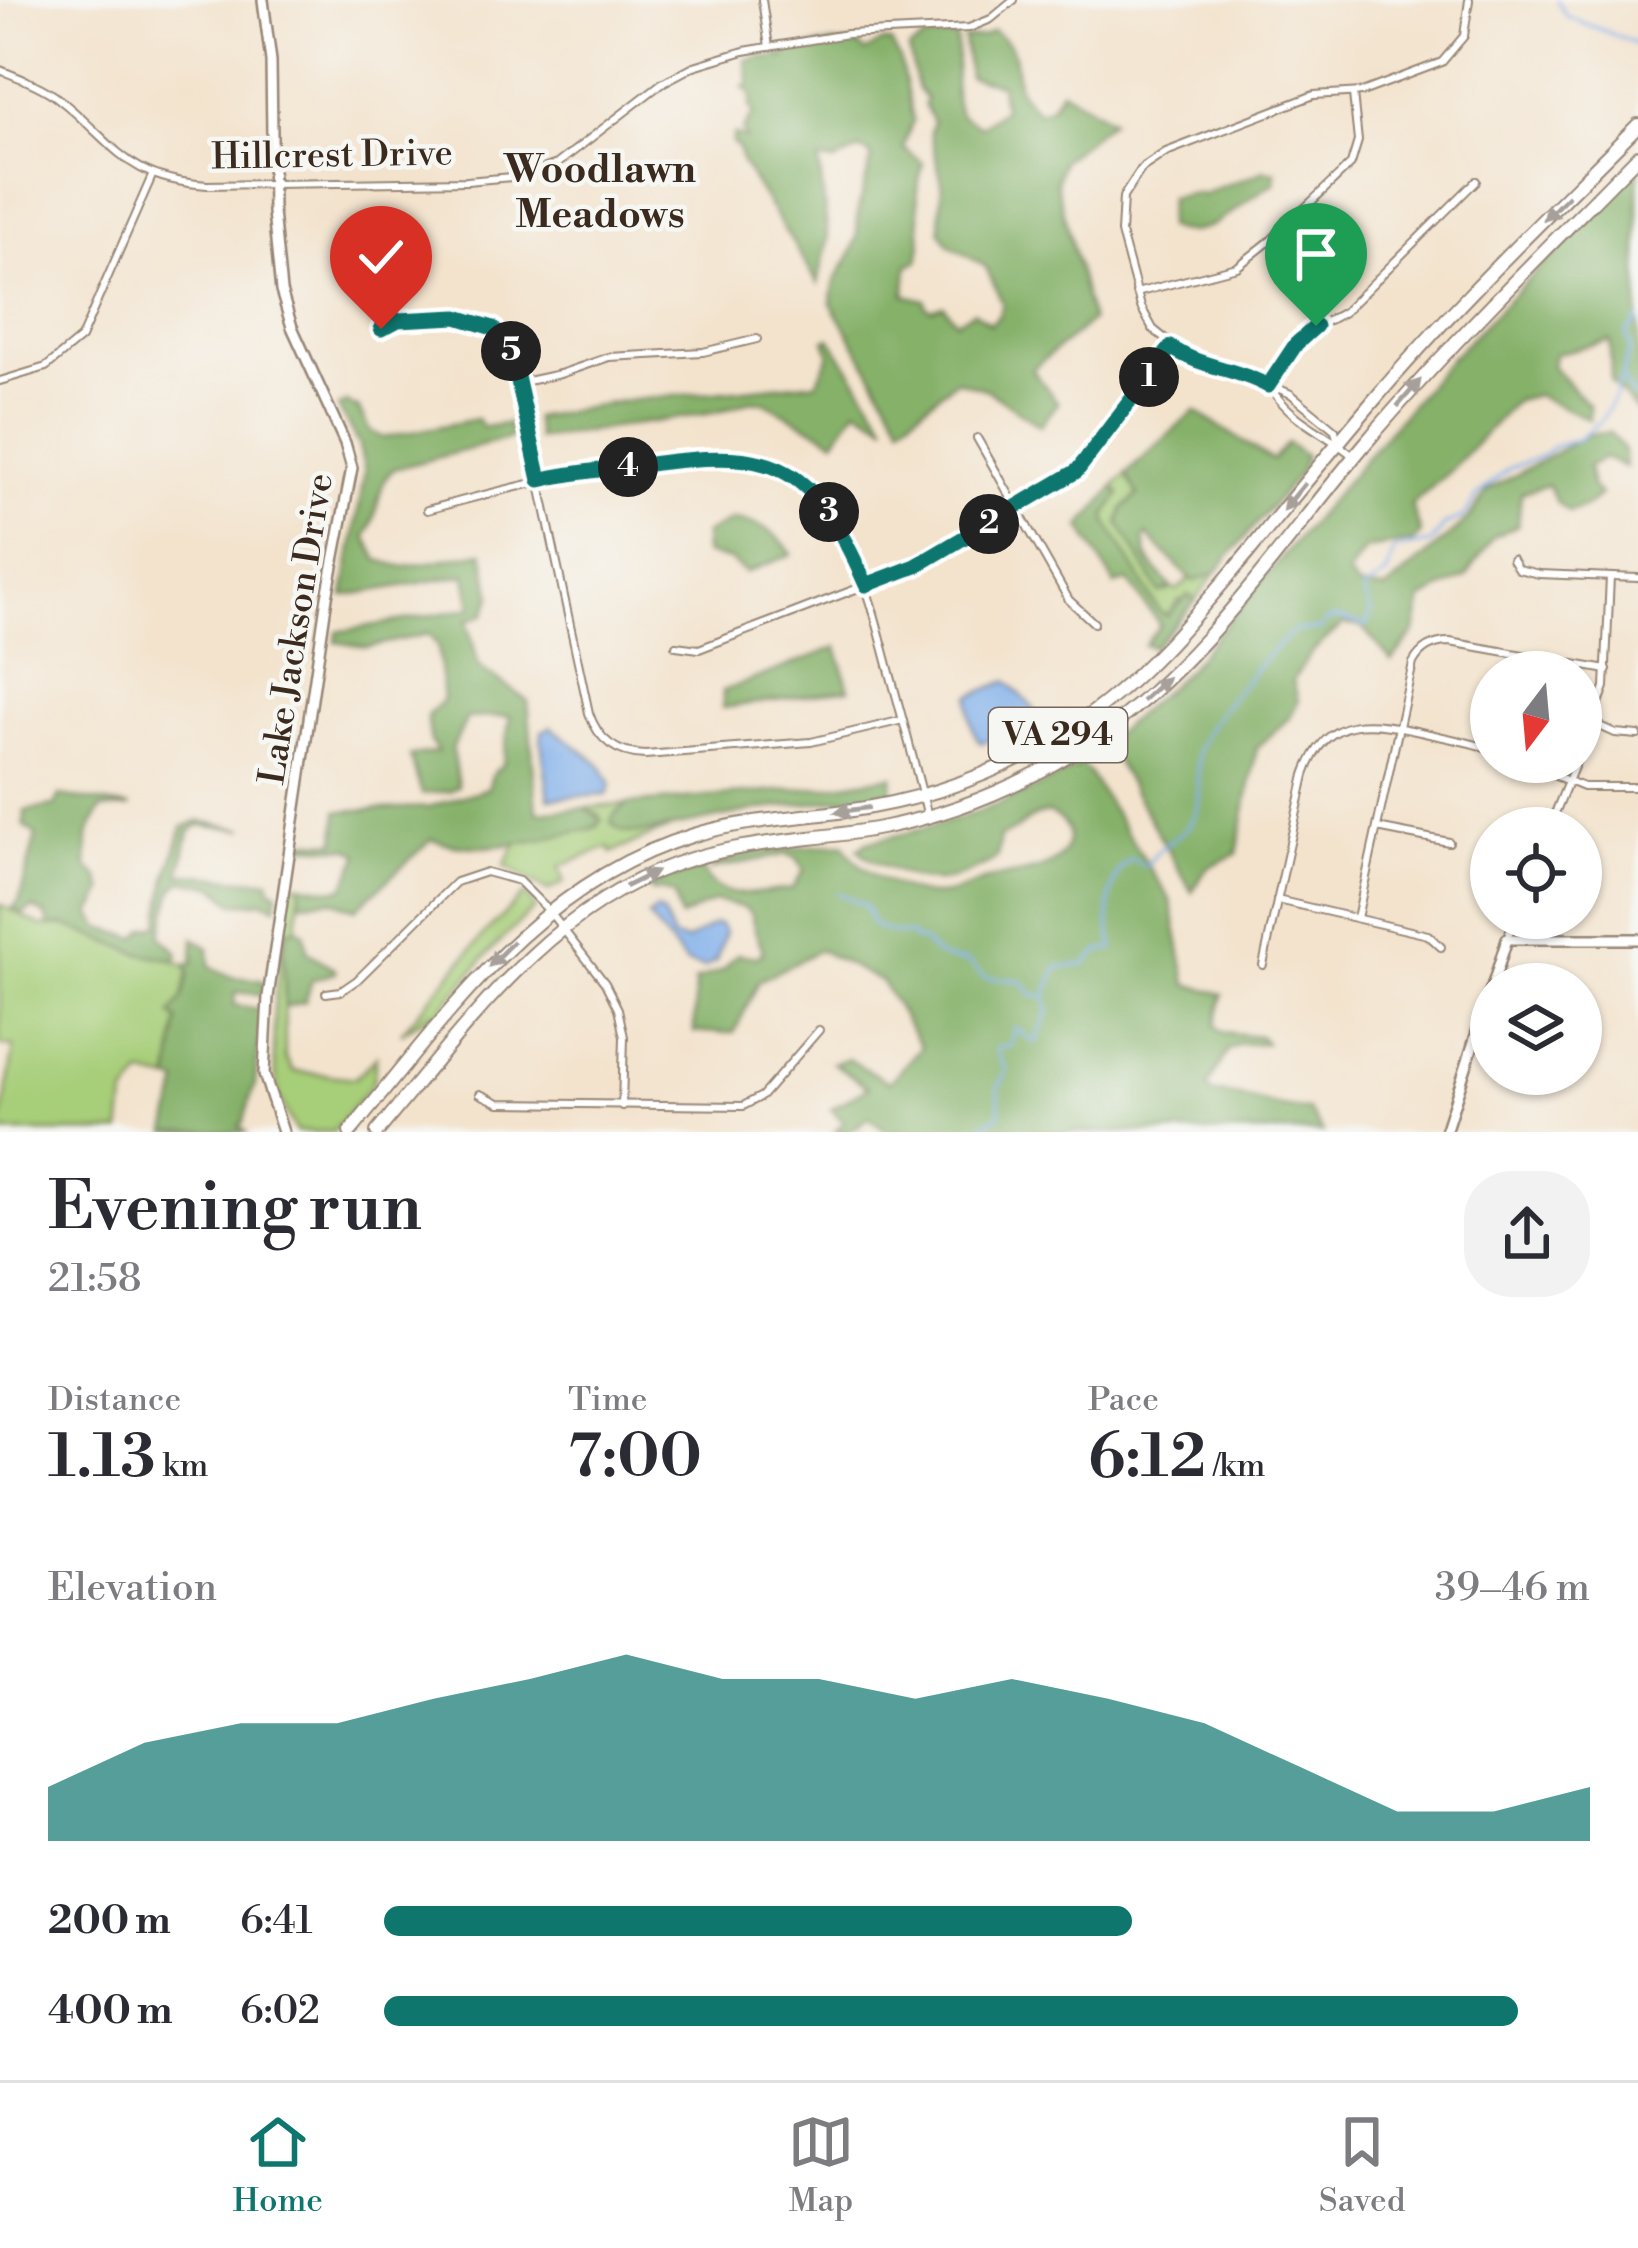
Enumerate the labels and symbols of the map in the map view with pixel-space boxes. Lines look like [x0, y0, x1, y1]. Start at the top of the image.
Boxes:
street label: Hillcrest Drive [211, 131, 453, 181]
district label: Woodlawn Meadows [503, 146, 696, 240]
one-way arrow [1542, 194, 1570, 222]
pin [1265, 203, 1367, 326]
pin [330, 206, 432, 329]
pin: 5 [481, 321, 541, 381]
pin: 1 [1119, 347, 1179, 407]
one-way arrow [1395, 379, 1422, 408]
pin: 4 [598, 437, 658, 497]
street label: Lake Jackson Drive [250, 470, 344, 788]
one-way arrow [1281, 481, 1307, 512]
pin: 3 [799, 482, 859, 542]
pin: 2 [959, 494, 1019, 554]
north arrow [1470, 651, 1602, 783]
one-way arrow [1141, 676, 1170, 703]
road number: VA 294 [989, 708, 1127, 762]
one-way arrow [833, 801, 871, 820]
one-way arrow [624, 869, 659, 889]
one-way arrow [488, 939, 516, 968]

